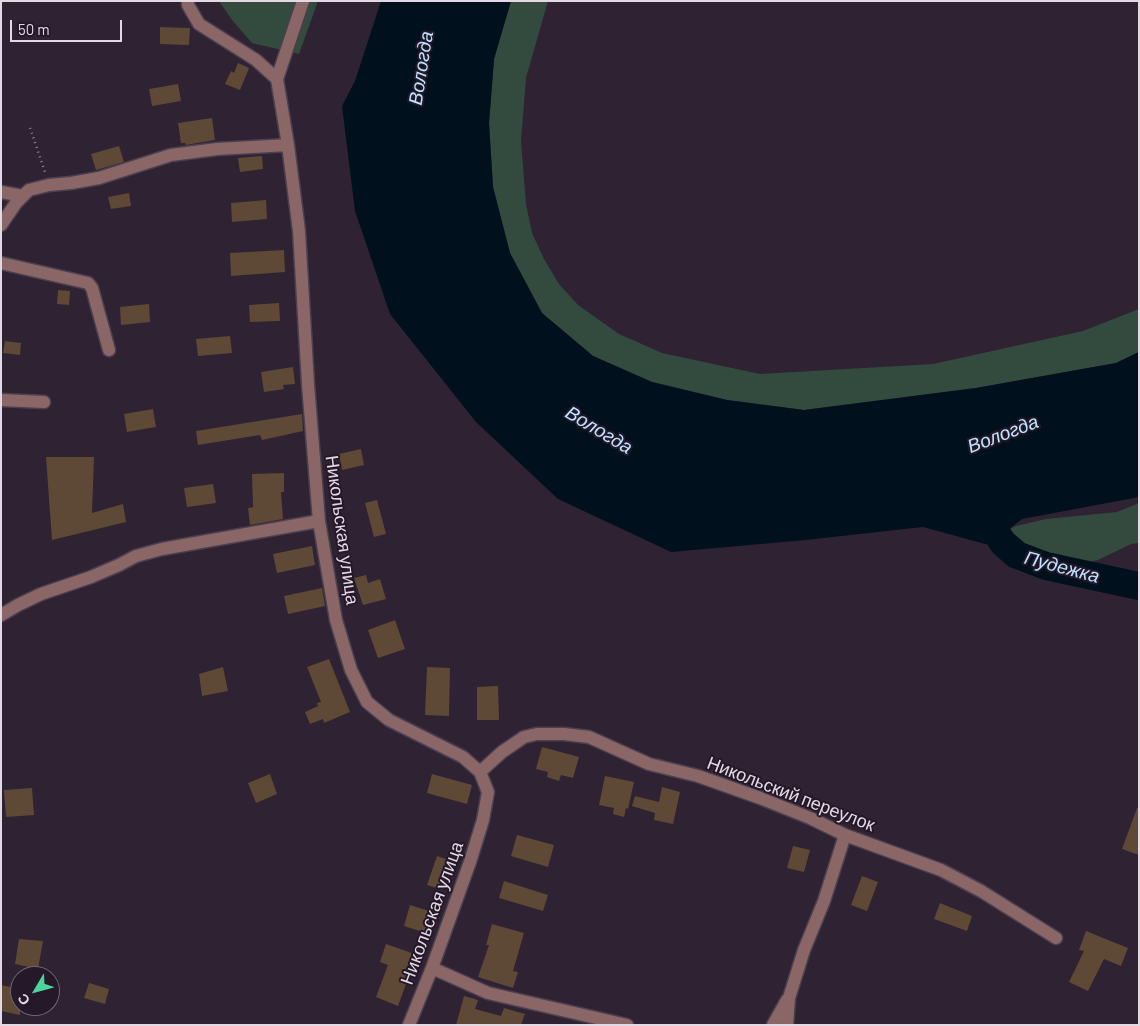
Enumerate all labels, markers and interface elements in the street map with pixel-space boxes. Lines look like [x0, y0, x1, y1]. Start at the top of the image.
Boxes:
scale bar [12, 10, 125, 42]
text: 50 m [18, 20, 50, 38]
water label: Вологда [404, 30, 438, 106]
water label: Вологда [561, 401, 637, 459]
water label: Вологда [964, 410, 1042, 458]
street label: Никольская улица [321, 454, 363, 606]
water label: Пудежка [1022, 546, 1102, 588]
street label: Никольский переулок [704, 752, 878, 836]
street label: Никольская улица [396, 838, 468, 988]
north arrow [10, 966, 60, 1016]
text: С [14, 991, 33, 1009]

